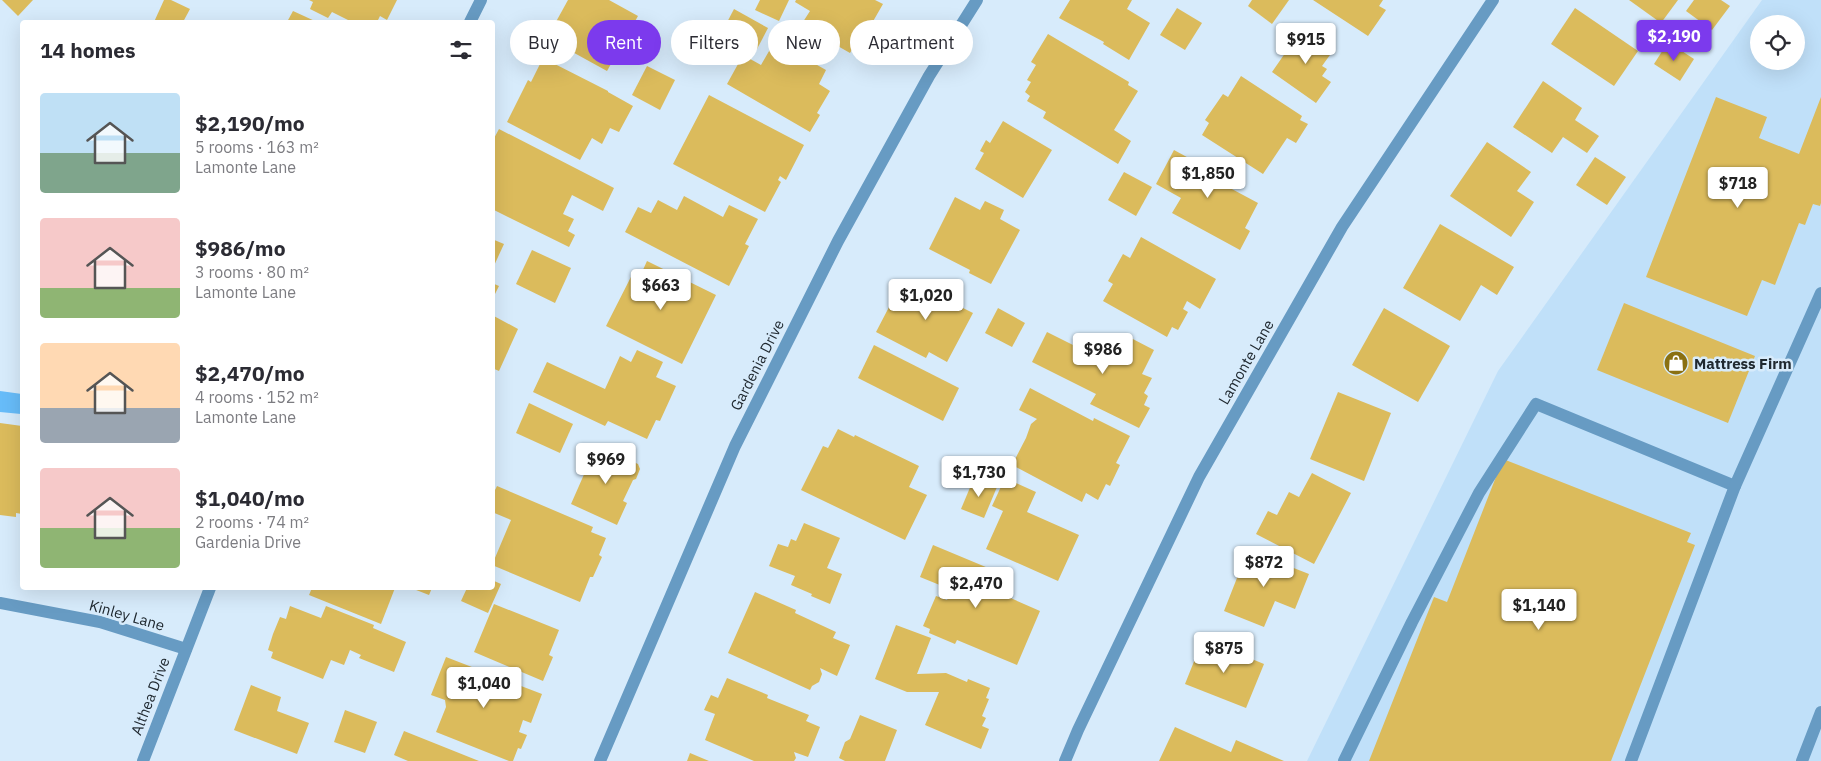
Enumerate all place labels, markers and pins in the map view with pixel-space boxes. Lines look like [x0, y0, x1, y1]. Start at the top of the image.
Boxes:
pin: $2,190 [1633, 20, 1715, 62]
pin: $915 [1276, 22, 1336, 65]
pin: $1,850 [1167, 156, 1249, 199]
pin: $718 [1708, 166, 1768, 209]
pin: $663 [631, 268, 691, 311]
pin: $1,020 [885, 278, 967, 321]
pin: $986 [1073, 332, 1133, 375]
shop icon: Mattress Firm [1663, 350, 1689, 376]
place label: Mattress Firm [1694, 354, 1792, 373]
pin: $969 [576, 442, 636, 485]
pin: $1,730 [938, 456, 1020, 498]
pin: $872 [1234, 546, 1294, 588]
pin: $2,470 [935, 566, 1017, 609]
pin: $1,140 [1498, 588, 1580, 631]
pin: $875 [1194, 632, 1254, 674]
pin: $1,040 [443, 666, 525, 709]

